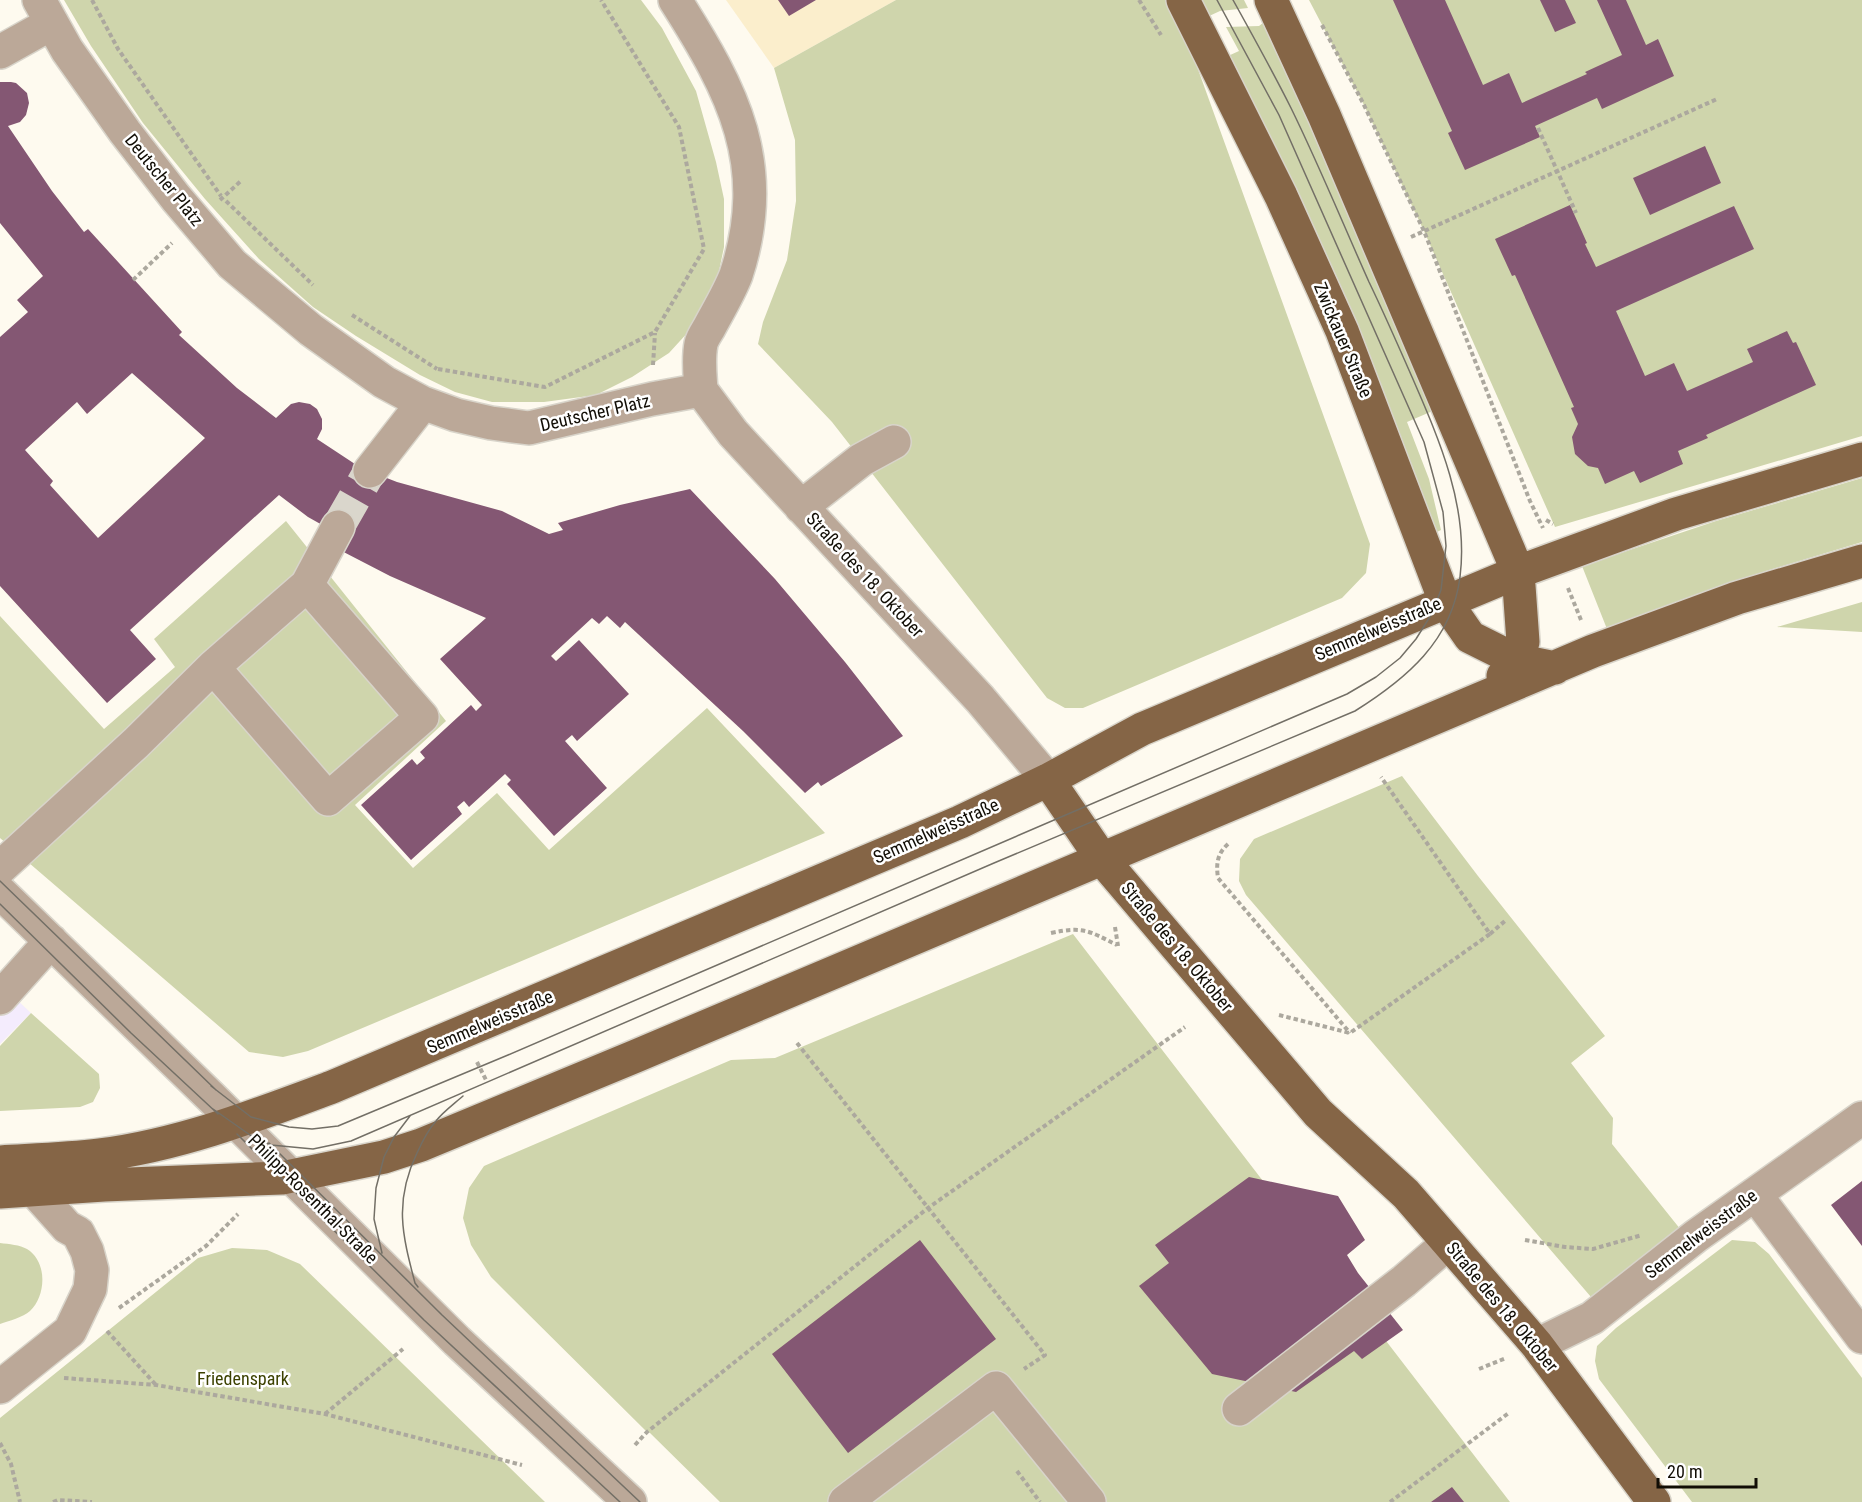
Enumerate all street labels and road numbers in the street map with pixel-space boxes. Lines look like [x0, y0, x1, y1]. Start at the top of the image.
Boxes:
street label: Deutscher Platz [121, 130, 208, 230]
street label: Zwickauer Straße [1310, 279, 1377, 401]
street label: Deutscher Platz [538, 390, 652, 435]
street label: Straße des 18. Oktober [802, 508, 929, 642]
street label: Semmelweisstraße [1312, 592, 1444, 665]
street label: Semmelweisstraße [870, 793, 1002, 868]
street label: Straße des 18. Oktober [1117, 878, 1238, 1016]
street label: Semmelweisstraße [424, 985, 556, 1058]
street label: Philipp-Rosenthal-Straße [244, 1129, 383, 1268]
street label: Semmelweisstraße [1640, 1185, 1761, 1283]
street label: Straße des 18. Oktober [1442, 1238, 1563, 1376]

